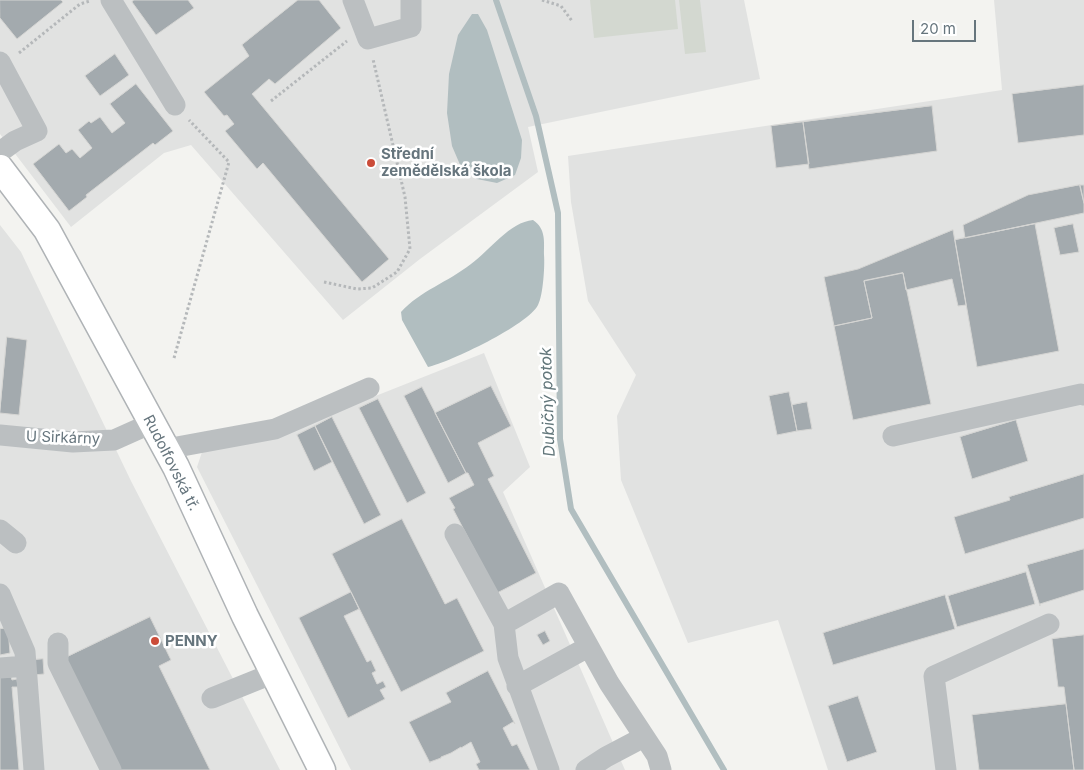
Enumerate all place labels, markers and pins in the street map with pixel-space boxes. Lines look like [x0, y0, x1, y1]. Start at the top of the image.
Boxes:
place label: Střední zemědělská škola [381, 145, 511, 180]
marker: Střední zemědělská škola [365, 157, 377, 169]
place label: PENNY [165, 632, 218, 650]
marker: PENNY [149, 635, 161, 647]

